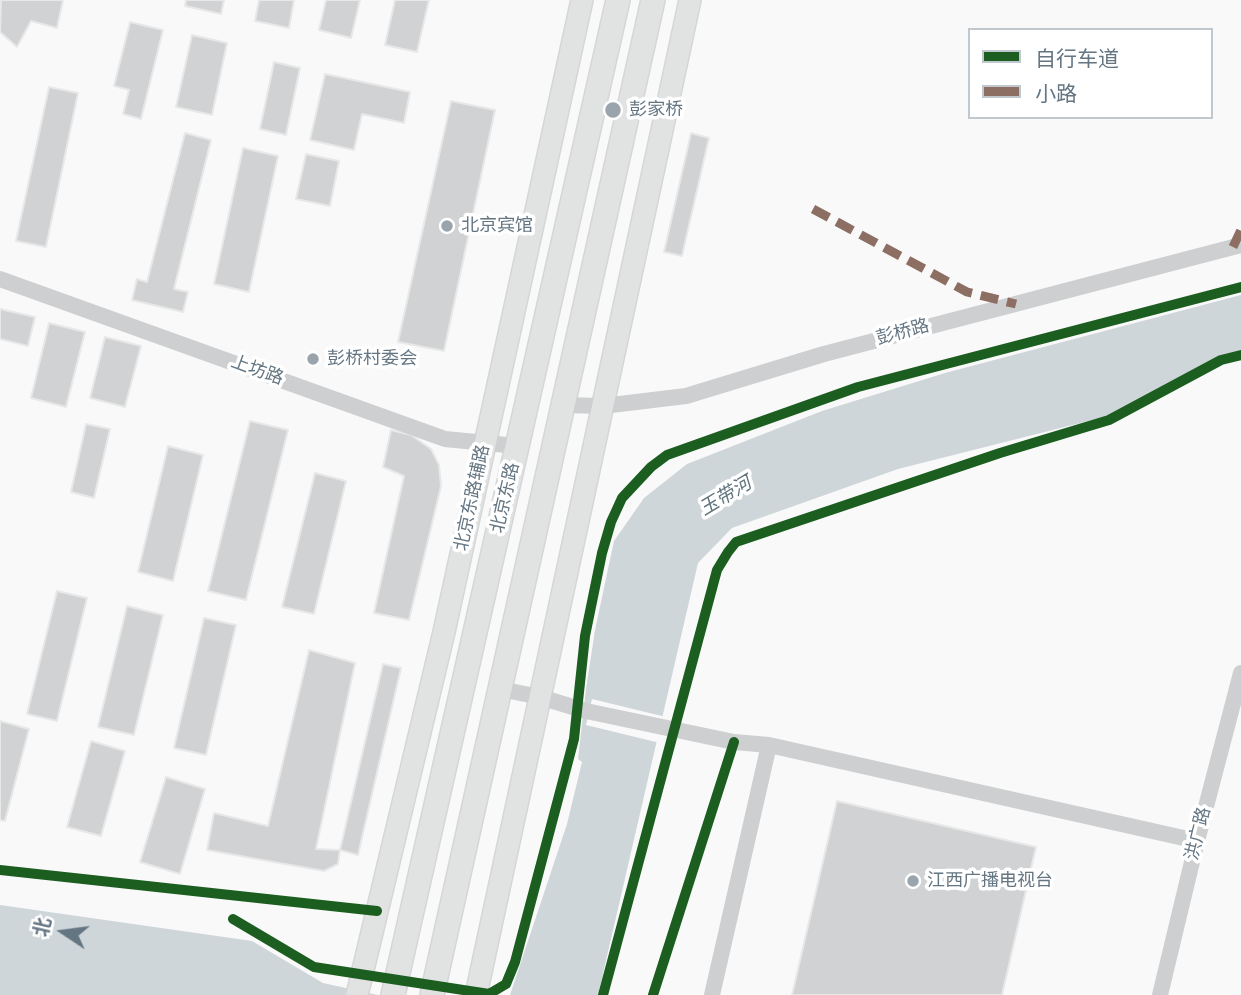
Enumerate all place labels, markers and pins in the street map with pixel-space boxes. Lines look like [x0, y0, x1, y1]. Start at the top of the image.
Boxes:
place label: 彭家桥 [629, 99, 683, 121]
marker: 彭家桥 [603, 100, 623, 120]
place label: 北京宾馆 [461, 215, 533, 237]
marker: 北京宾馆 [439, 218, 455, 234]
place label: 彭桥村委会 [327, 348, 417, 370]
marker: 彭桥村委会 [305, 351, 321, 367]
place label: 江西广播电视台 [927, 870, 1053, 892]
marker: 江西广播电视台 [905, 873, 921, 889]

